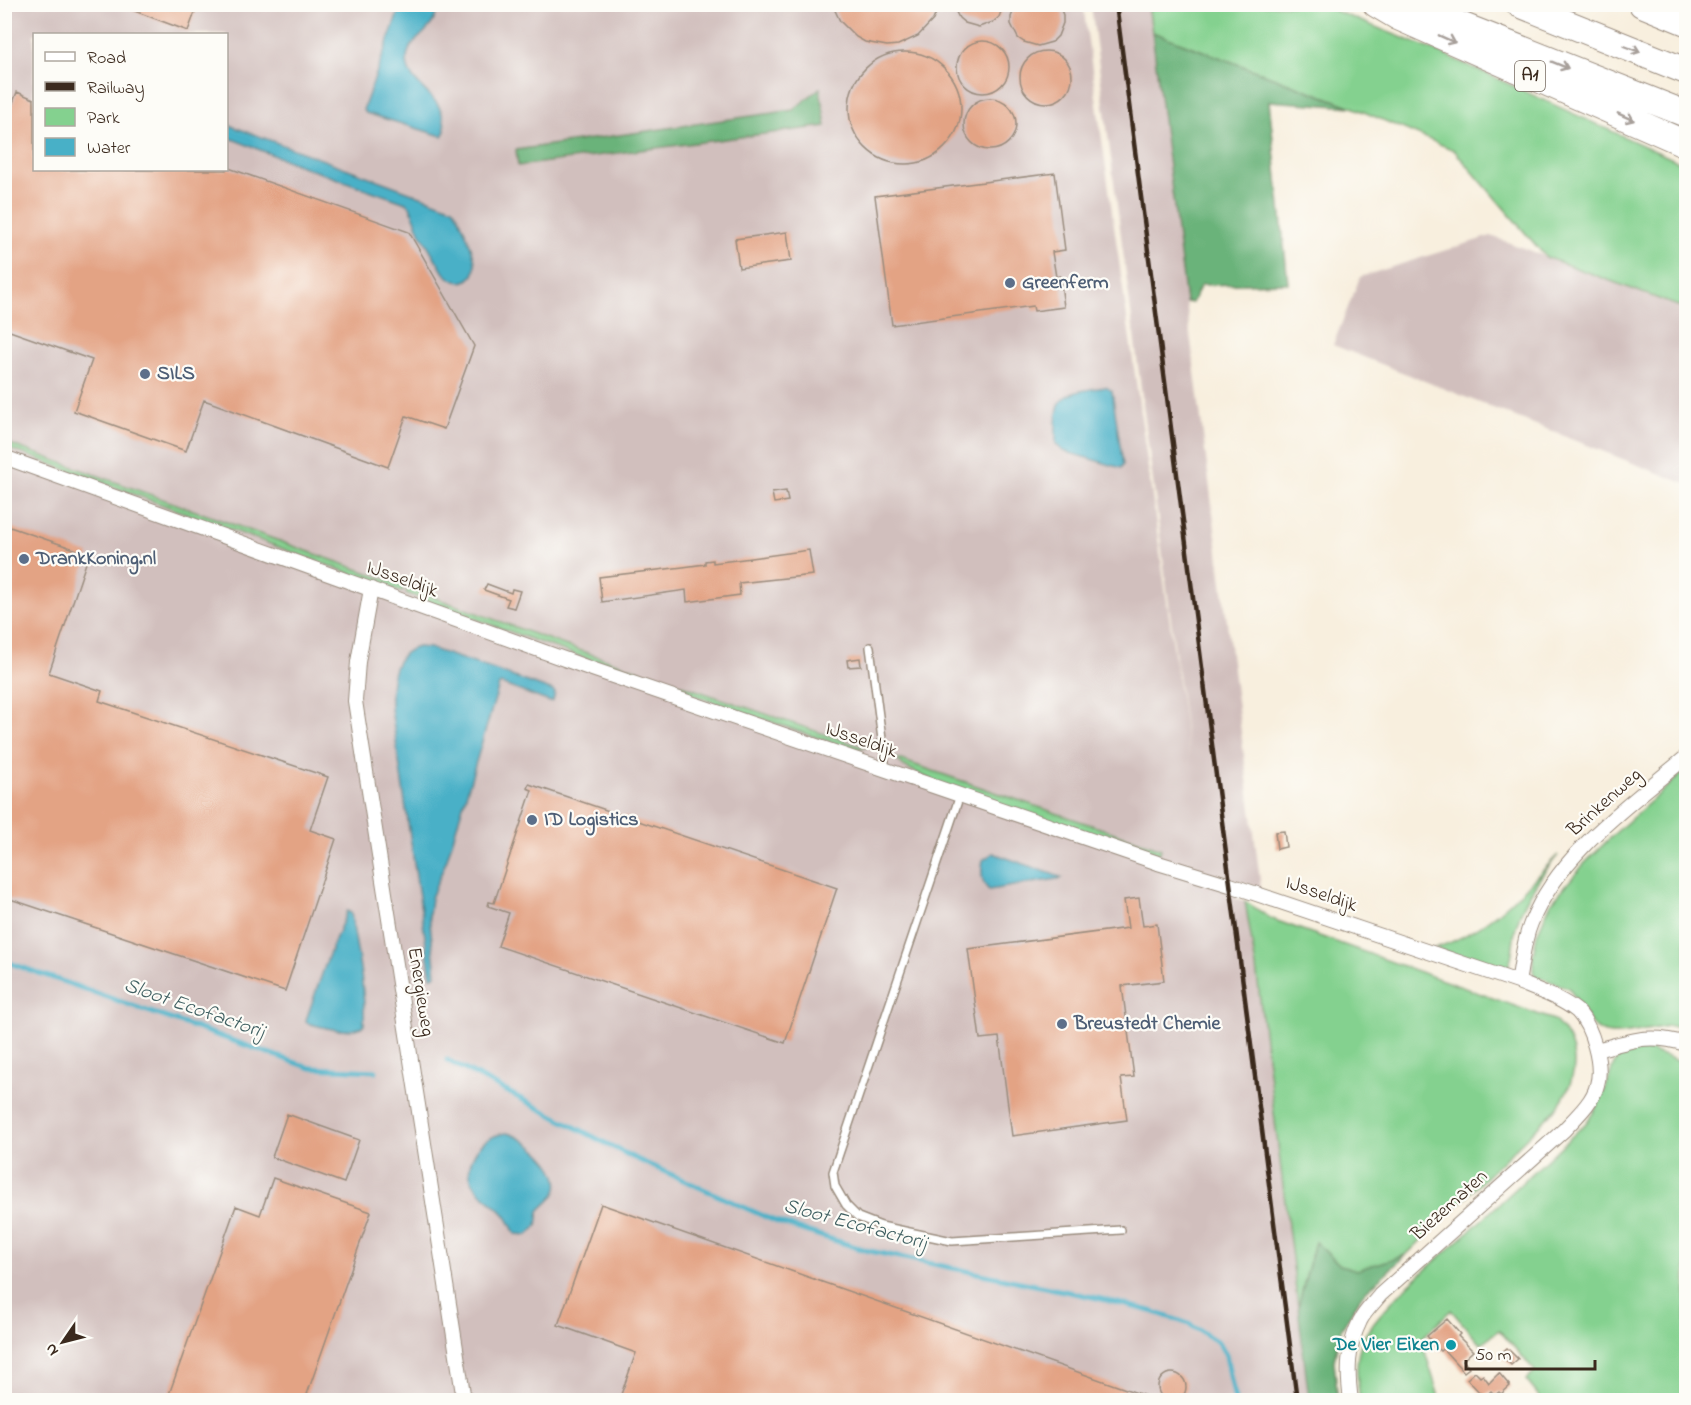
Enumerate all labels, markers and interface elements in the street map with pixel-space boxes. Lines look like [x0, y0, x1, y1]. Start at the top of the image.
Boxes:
legend [33, 33, 228, 171]
one-way arrow [1438, 34, 1456, 45]
one-way arrow [1622, 44, 1641, 55]
text: Road [87, 46, 126, 72]
one-way arrow [1550, 60, 1569, 71]
road number: A1 [1515, 61, 1545, 91]
text: Railway [87, 76, 144, 102]
text: Park [87, 106, 120, 132]
one-way arrow [1617, 113, 1635, 124]
text: Water [87, 136, 131, 162]
place label: Greenferm [1022, 269, 1109, 298]
marker: Greenferm [1003, 276, 1017, 290]
place label: SILS [157, 360, 195, 389]
marker: SILS [138, 367, 152, 381]
place label: DrankKoning.nl [35, 545, 156, 575]
marker: DrankKoning.nl [17, 552, 31, 566]
street label: IJsseldijk [362, 554, 442, 606]
street label: IJsseldijk [821, 715, 901, 767]
street label: Brinkenweg [1560, 762, 1649, 846]
place label: ID Logistics [544, 806, 638, 836]
marker: ID Logistics [525, 813, 539, 827]
street label: IJsseldijk [1281, 869, 1361, 921]
street label: Energieweg [398, 945, 441, 1039]
water label: Sloot Ecofactorij [120, 971, 270, 1048]
place label: Breustedt Chemie [1073, 1010, 1221, 1039]
marker: Breustedt Chemie [1055, 1017, 1069, 1031]
street label: Biezematen [1404, 1163, 1495, 1249]
water label: Sloot Ecofactorij [780, 1191, 932, 1259]
north arrow [33, 1312, 93, 1372]
place label: De Vier Eiken [1332, 1331, 1439, 1360]
scale bar [1466, 1333, 1595, 1371]
text: N [39, 1338, 65, 1361]
marker: De Vier Eiken [1444, 1338, 1458, 1352]
text: 50 m [1475, 1343, 1512, 1369]

